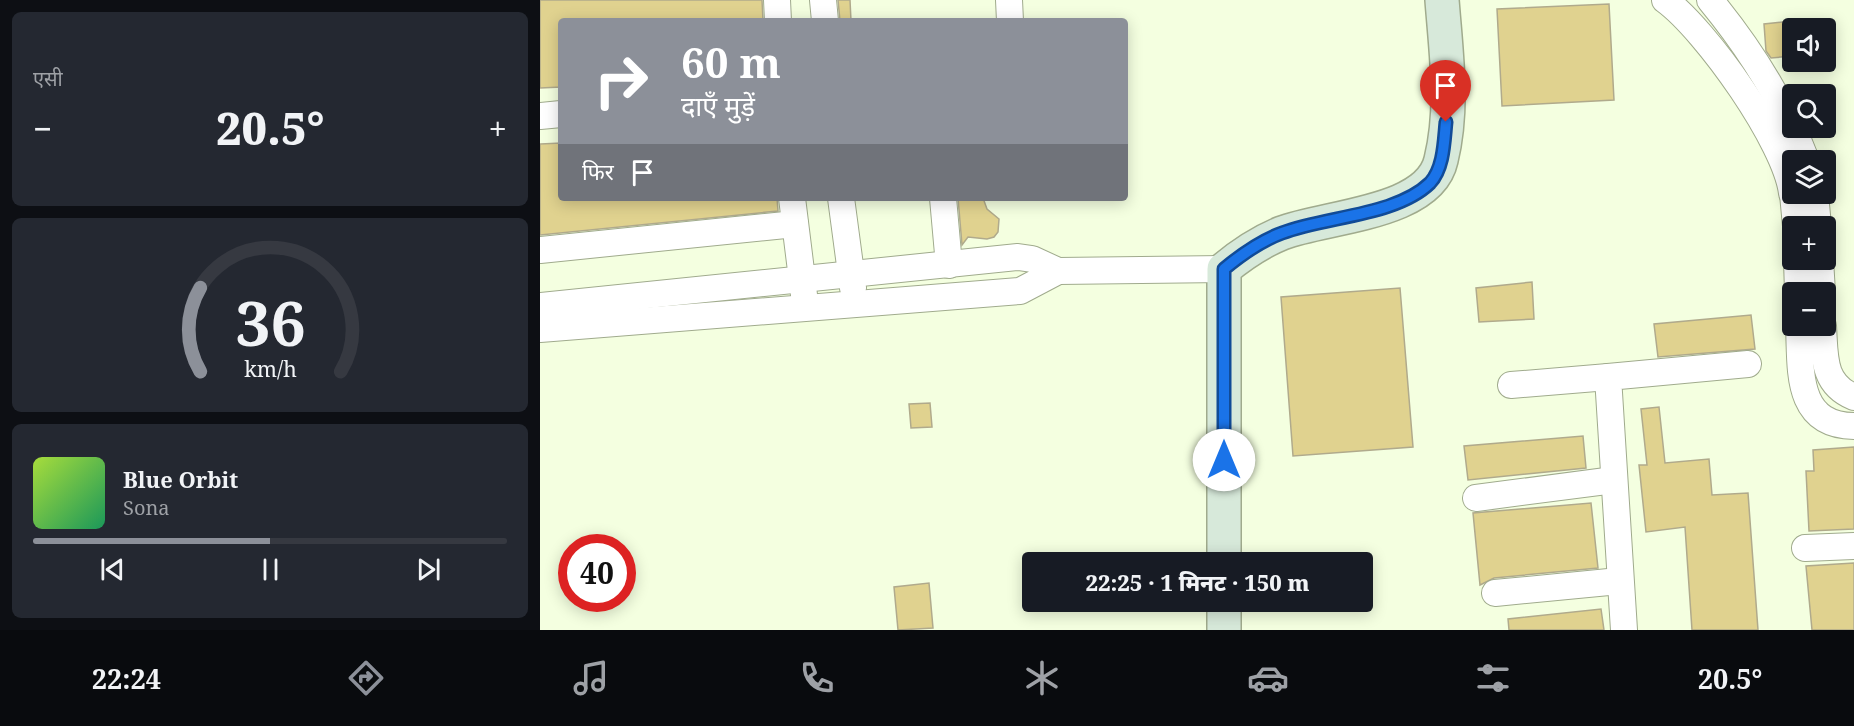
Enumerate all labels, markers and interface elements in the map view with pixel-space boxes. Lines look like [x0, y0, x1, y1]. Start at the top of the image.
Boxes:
map controls [1782, 18, 1836, 336]
button: sound [1782, 18, 1836, 72]
text: 60 m [681, 33, 781, 90]
icon: right [582, 42, 660, 120]
pin [1420, 60, 1471, 122]
text: एसी [33, 65, 63, 92]
icon: arrive [1429, 69, 1462, 102]
button: search [1782, 84, 1836, 138]
text: दाएँ मुड़ें [681, 87, 755, 124]
text: 20.5° [216, 97, 325, 158]
text: − [33, 106, 52, 151]
text: + [489, 106, 507, 151]
button: layers [1782, 150, 1836, 204]
text: फिर [582, 156, 614, 186]
icon: arrive [626, 156, 659, 189]
button: + [1782, 216, 1836, 270]
text: 36 [235, 279, 305, 364]
button: − [1782, 282, 1836, 336]
text: km/h [244, 354, 297, 383]
position arrow [1192, 428, 1256, 492]
text: Blue Orbit [123, 464, 238, 494]
text: Sona [123, 494, 170, 521]
speed limit sign: 40 [558, 534, 636, 612]
icon: previous [96, 553, 129, 586]
icon: pause [254, 553, 287, 586]
icon: next [412, 553, 445, 586]
text: 22:25 · 1 मिनट · 150 m [1085, 567, 1310, 597]
icon: directions [345, 657, 387, 699]
icon: music [570, 657, 612, 699]
icon: phone [796, 657, 838, 699]
icon: climate [1021, 657, 1063, 699]
icon: car [1247, 657, 1289, 699]
icon: filters [1472, 657, 1514, 699]
text: 22:24 [92, 660, 161, 697]
text: 20.5° [1698, 660, 1762, 697]

